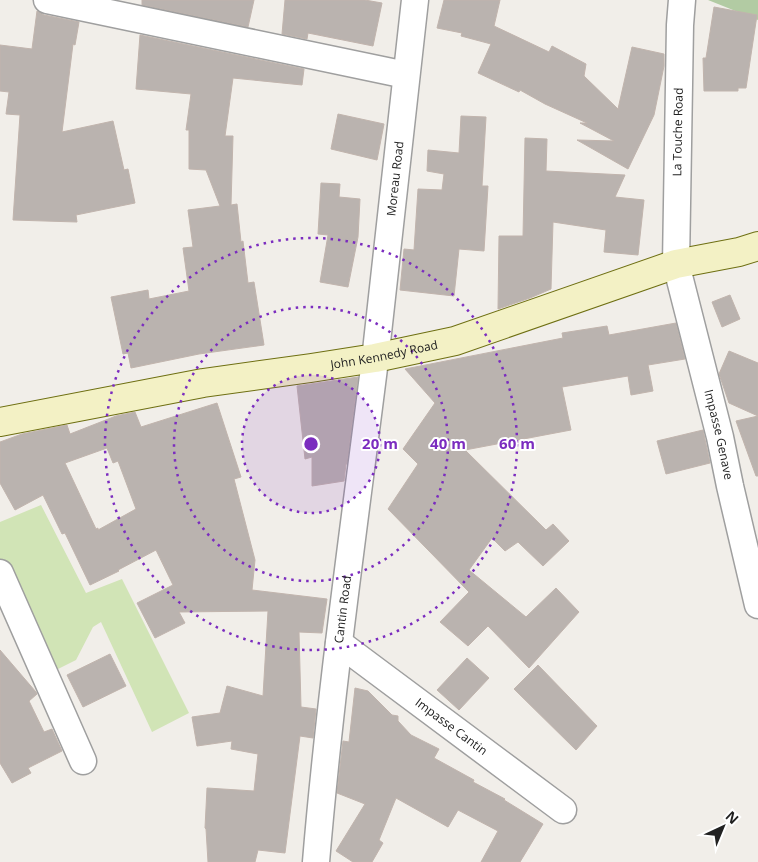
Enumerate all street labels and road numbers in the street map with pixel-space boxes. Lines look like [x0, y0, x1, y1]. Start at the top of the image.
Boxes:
street label: La Touche Road [668, 87, 687, 177]
street label: Moreau Road [382, 140, 408, 217]
street label: John Kennedy Road [328, 336, 439, 373]
street label: Impasse Genave [700, 388, 738, 481]
street label: Cantin Road [330, 575, 355, 644]
street label: Impasse Cantin [412, 694, 491, 759]

